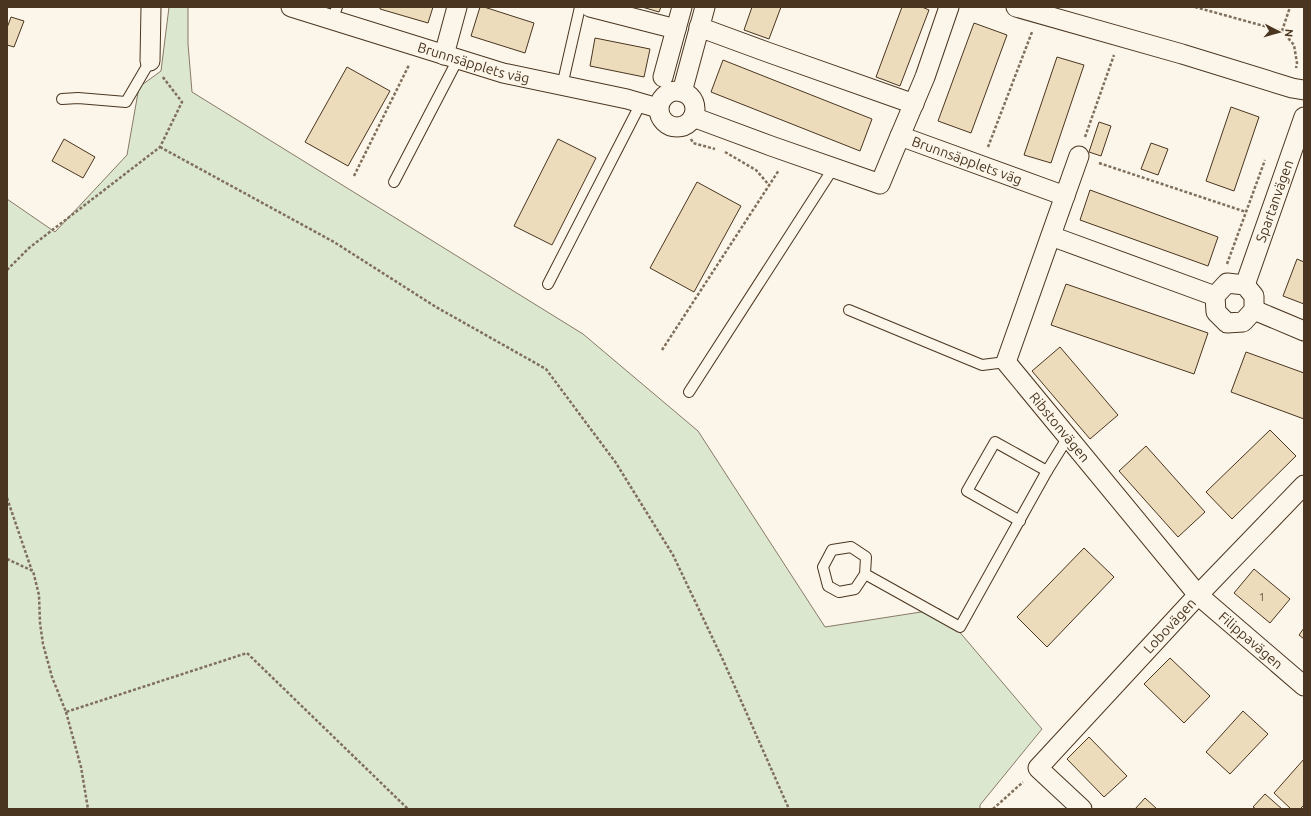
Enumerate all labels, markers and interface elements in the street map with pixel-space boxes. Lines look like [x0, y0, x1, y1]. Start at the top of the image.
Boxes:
north arrow [1259, 12, 1299, 52]
text: N [1283, 28, 1295, 38]
street label: Brunnsäpplets väg [416, 39, 531, 86]
street label: Brunnsäpplets väg [910, 133, 1024, 188]
street label: Spartanvägen [1253, 158, 1296, 245]
street label: Ribstonvägen [1026, 389, 1093, 465]
house number: 1 [1259, 590, 1265, 603]
street label: Lobovägen [1140, 595, 1199, 657]
street label: Filippavägen [1215, 608, 1286, 672]

